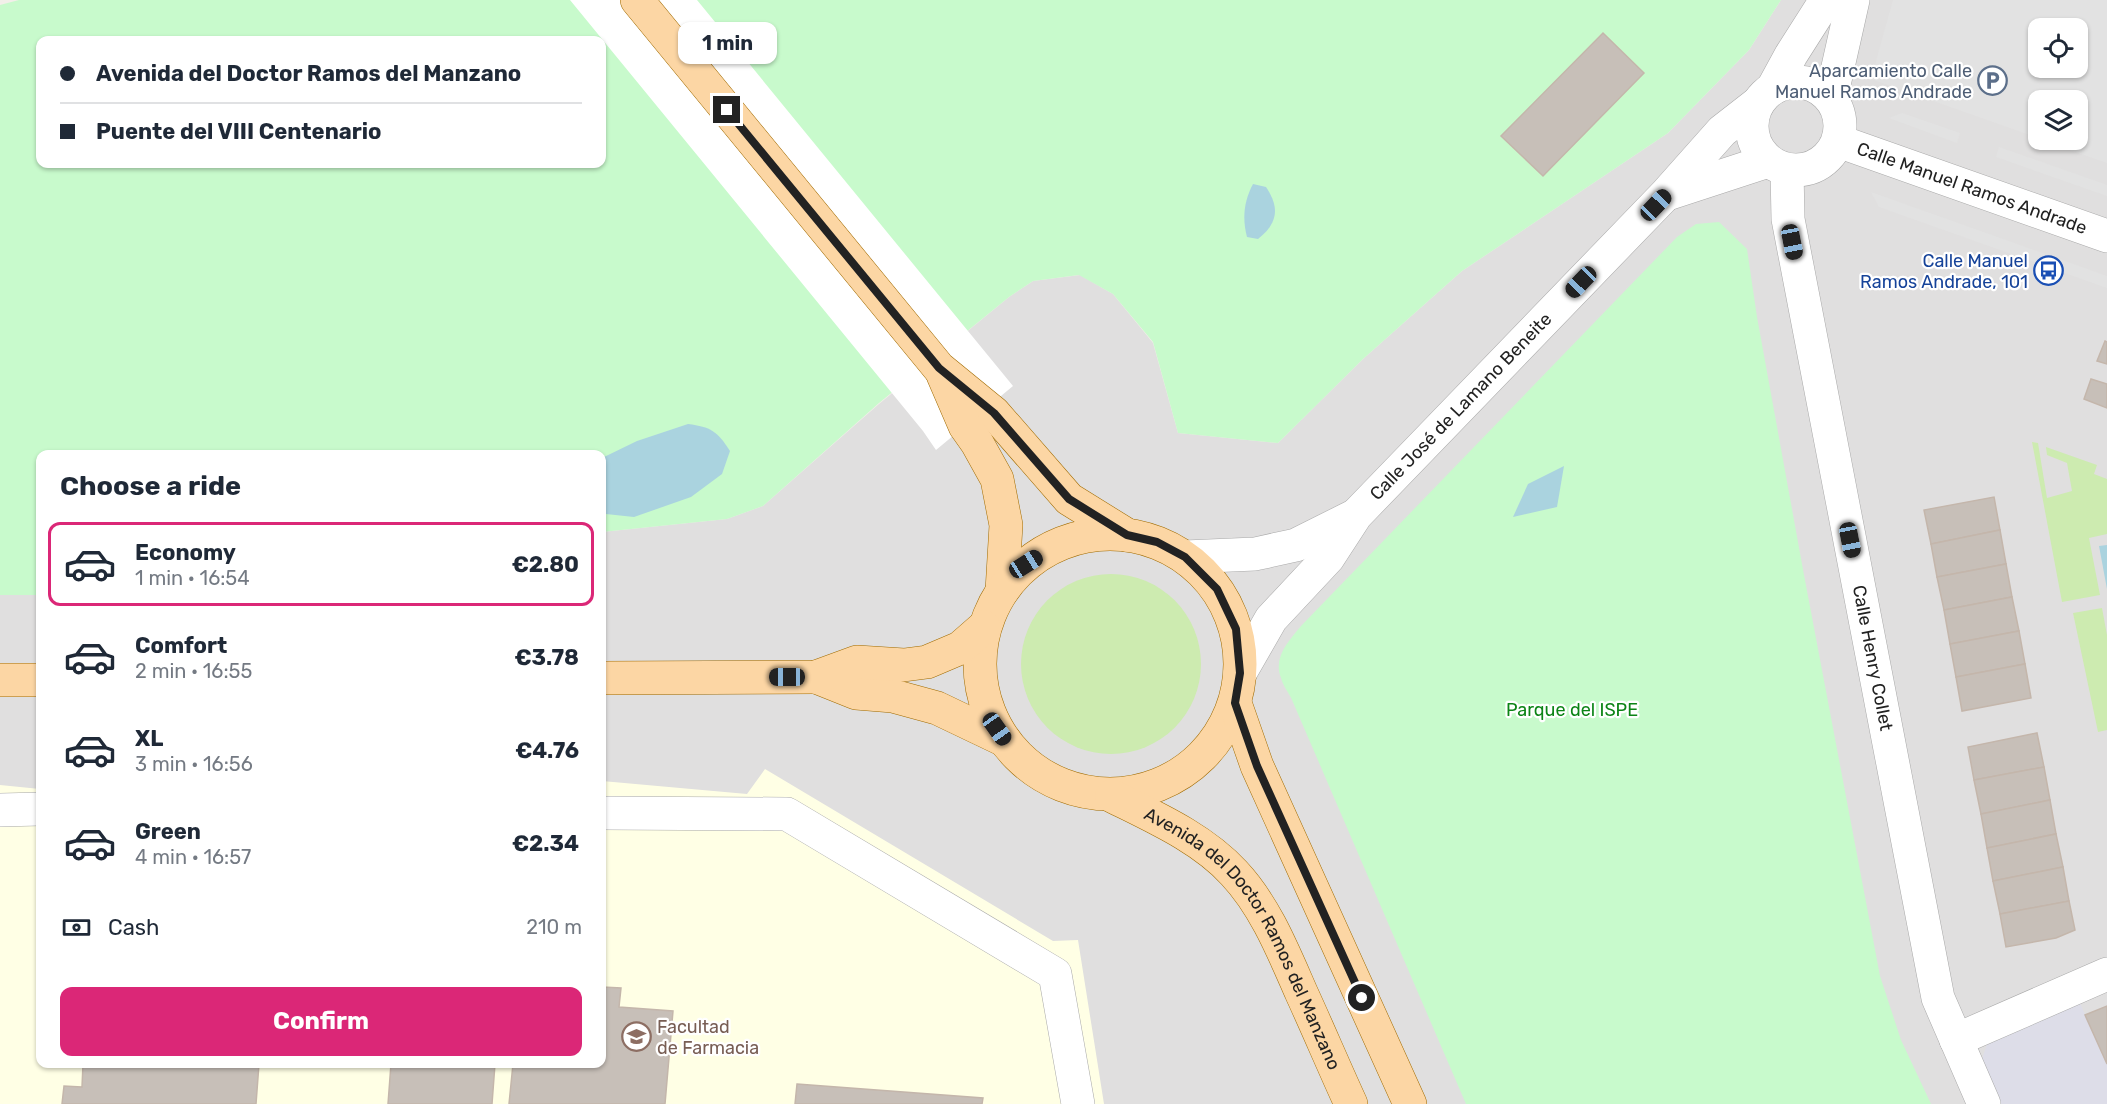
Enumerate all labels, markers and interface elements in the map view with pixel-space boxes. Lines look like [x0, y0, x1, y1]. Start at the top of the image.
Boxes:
map controls [2028, 18, 2088, 150]
button: locate [2028, 18, 2088, 78]
callout: 1 min [678, 23, 777, 65]
text: 1 min [702, 31, 753, 55]
text: Avenida del Doctor Ramos del Manzano [96, 60, 521, 87]
place label: Aparcamiento Calle Manuel Ramos Andrade [1775, 60, 1972, 103]
parking icon: Aparcamiento Calle Manuel Ramos Andrade [1977, 65, 2009, 97]
button: layers [2028, 90, 2088, 150]
route end [713, 96, 740, 123]
text: Puente del VIII Centenario [96, 118, 382, 145]
street label: Calle Manuel Ramos Andrade [1854, 138, 2090, 239]
car [1637, 186, 1675, 224]
car [1780, 223, 1804, 261]
place label: Calle Manuel Ramos Andrade, 101 [1860, 250, 2028, 293]
bus stop icon: Calle Manuel Ramos Andrade, 101 [2033, 255, 2065, 287]
car [1562, 263, 1600, 301]
street label: Calle José de Lamano Beneite [1365, 308, 1556, 505]
text: Choose a ride [60, 470, 241, 502]
car [1838, 521, 1862, 559]
icon: car [63, 537, 117, 591]
text: Economy [135, 539, 236, 566]
car [1006, 547, 1046, 581]
text: €2.80 [511, 551, 579, 578]
text: 1 min · 16:54 [135, 566, 250, 590]
street label: Calle Henry Collet [1848, 583, 1897, 733]
icon: car [63, 630, 117, 684]
text: Comfort [135, 632, 227, 659]
text: €3.78 [514, 644, 579, 671]
text: 2 min · 16:55 [135, 659, 252, 683]
car [769, 668, 805, 686]
park label: Parque del ISPE [1506, 699, 1638, 721]
car [979, 709, 1015, 749]
icon: car [63, 723, 117, 777]
text: XL [135, 725, 163, 752]
text: €4.76 [515, 737, 579, 764]
text: 3 min · 16:56 [135, 752, 253, 776]
street label: Avenida del Doctor Ramos del Manzano [1141, 803, 1345, 1073]
icon: car [63, 816, 117, 870]
text: Green [135, 818, 201, 845]
text: €2.34 [512, 830, 579, 857]
text: 4 min · 16:57 [135, 845, 251, 869]
icon: cash [60, 911, 93, 944]
text: Cash [108, 914, 159, 941]
text: 210 m [526, 915, 582, 939]
route start [1348, 984, 1375, 1011]
button: Confirm [60, 987, 582, 1056]
place label: Facultad de Farmacia [657, 1016, 759, 1059]
school or university icon: Facultad de Farmacia [620, 1021, 652, 1053]

